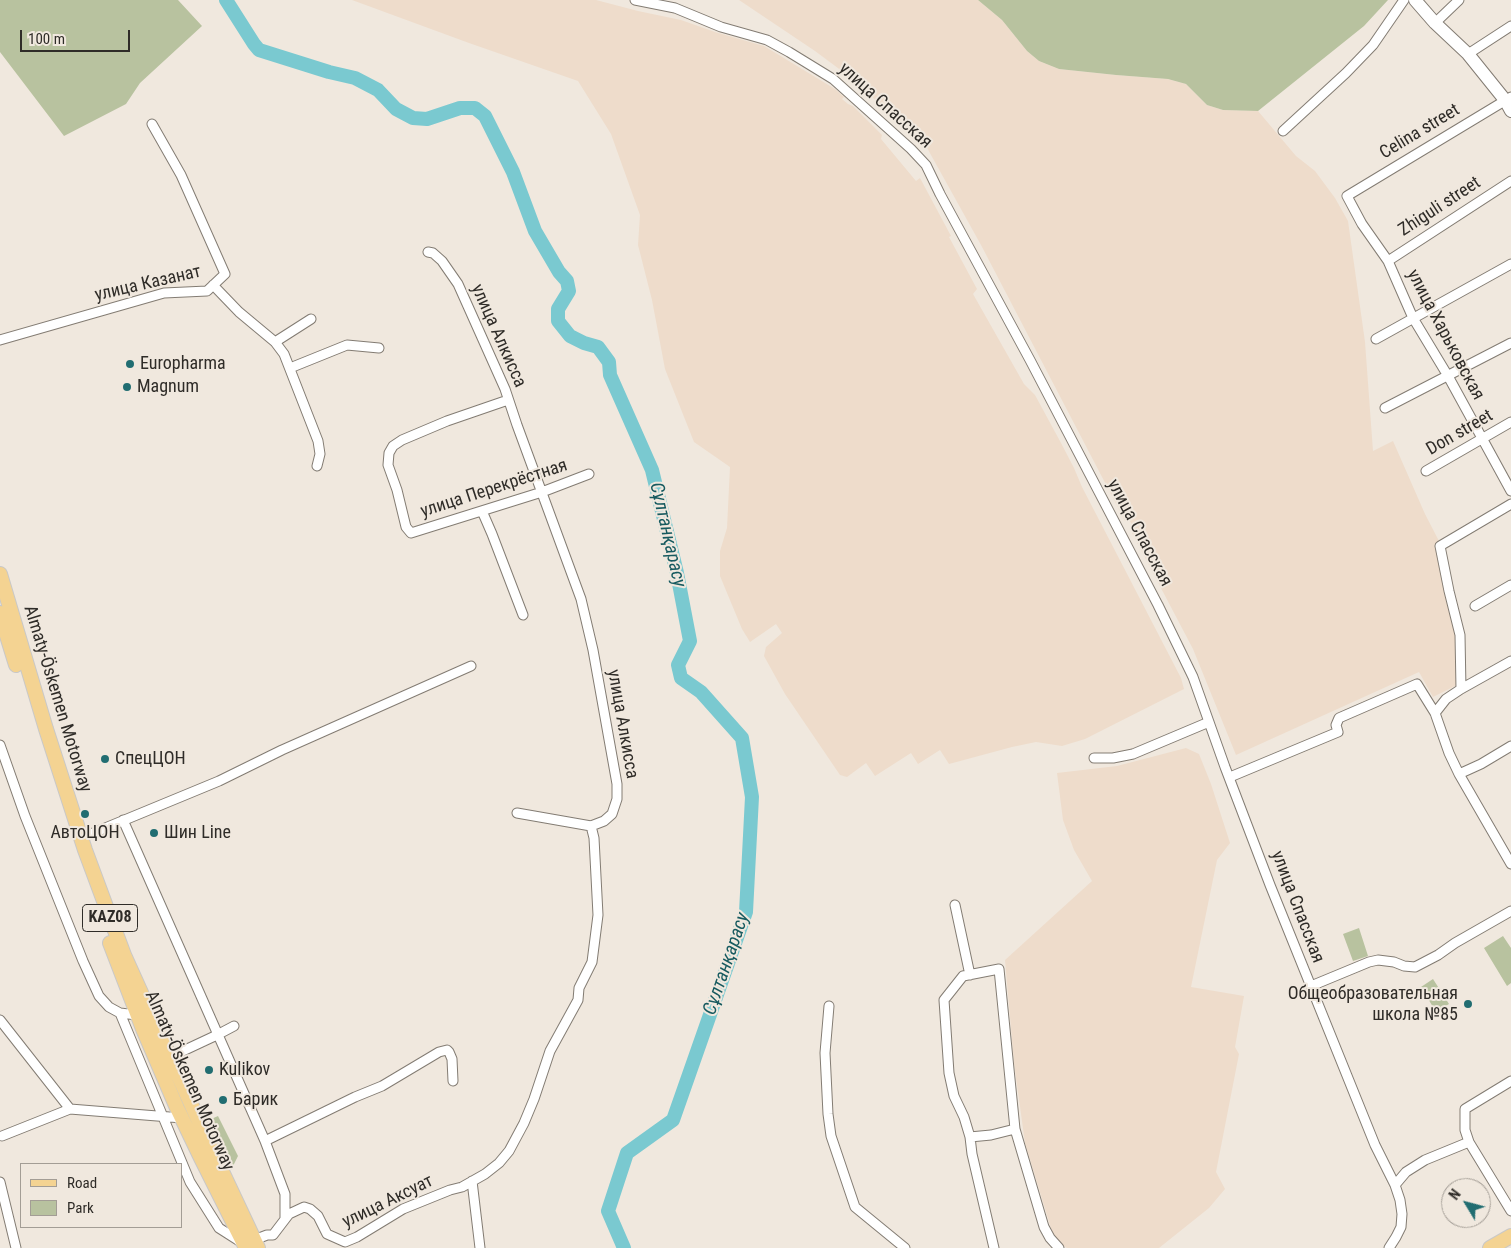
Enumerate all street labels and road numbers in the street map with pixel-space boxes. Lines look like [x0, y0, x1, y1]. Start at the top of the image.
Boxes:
street label: улица Спасская [834, 58, 936, 154]
street label: Celina street [1376, 100, 1464, 164]
street label: Zhiguli street [1395, 173, 1485, 241]
street label: улица Казанат [93, 261, 203, 307]
street label: улица Харьковская [1402, 266, 1488, 404]
street label: улица Алкисса [466, 281, 530, 391]
street label: Don street [1423, 405, 1497, 461]
street label: улица Перекрёстная [418, 455, 570, 523]
street label: улица Спасская [1102, 476, 1176, 590]
street label: Almaty-Öskemen Motorway [18, 603, 96, 795]
street label: улица Алкисса [602, 668, 642, 780]
street label: улица Спасская [1266, 848, 1328, 966]
road number: KAZ08 [82, 904, 138, 931]
street label: Almaty-Öskemen Motorway [140, 988, 238, 1174]
street label: улица Аксуат [339, 1171, 437, 1233]

